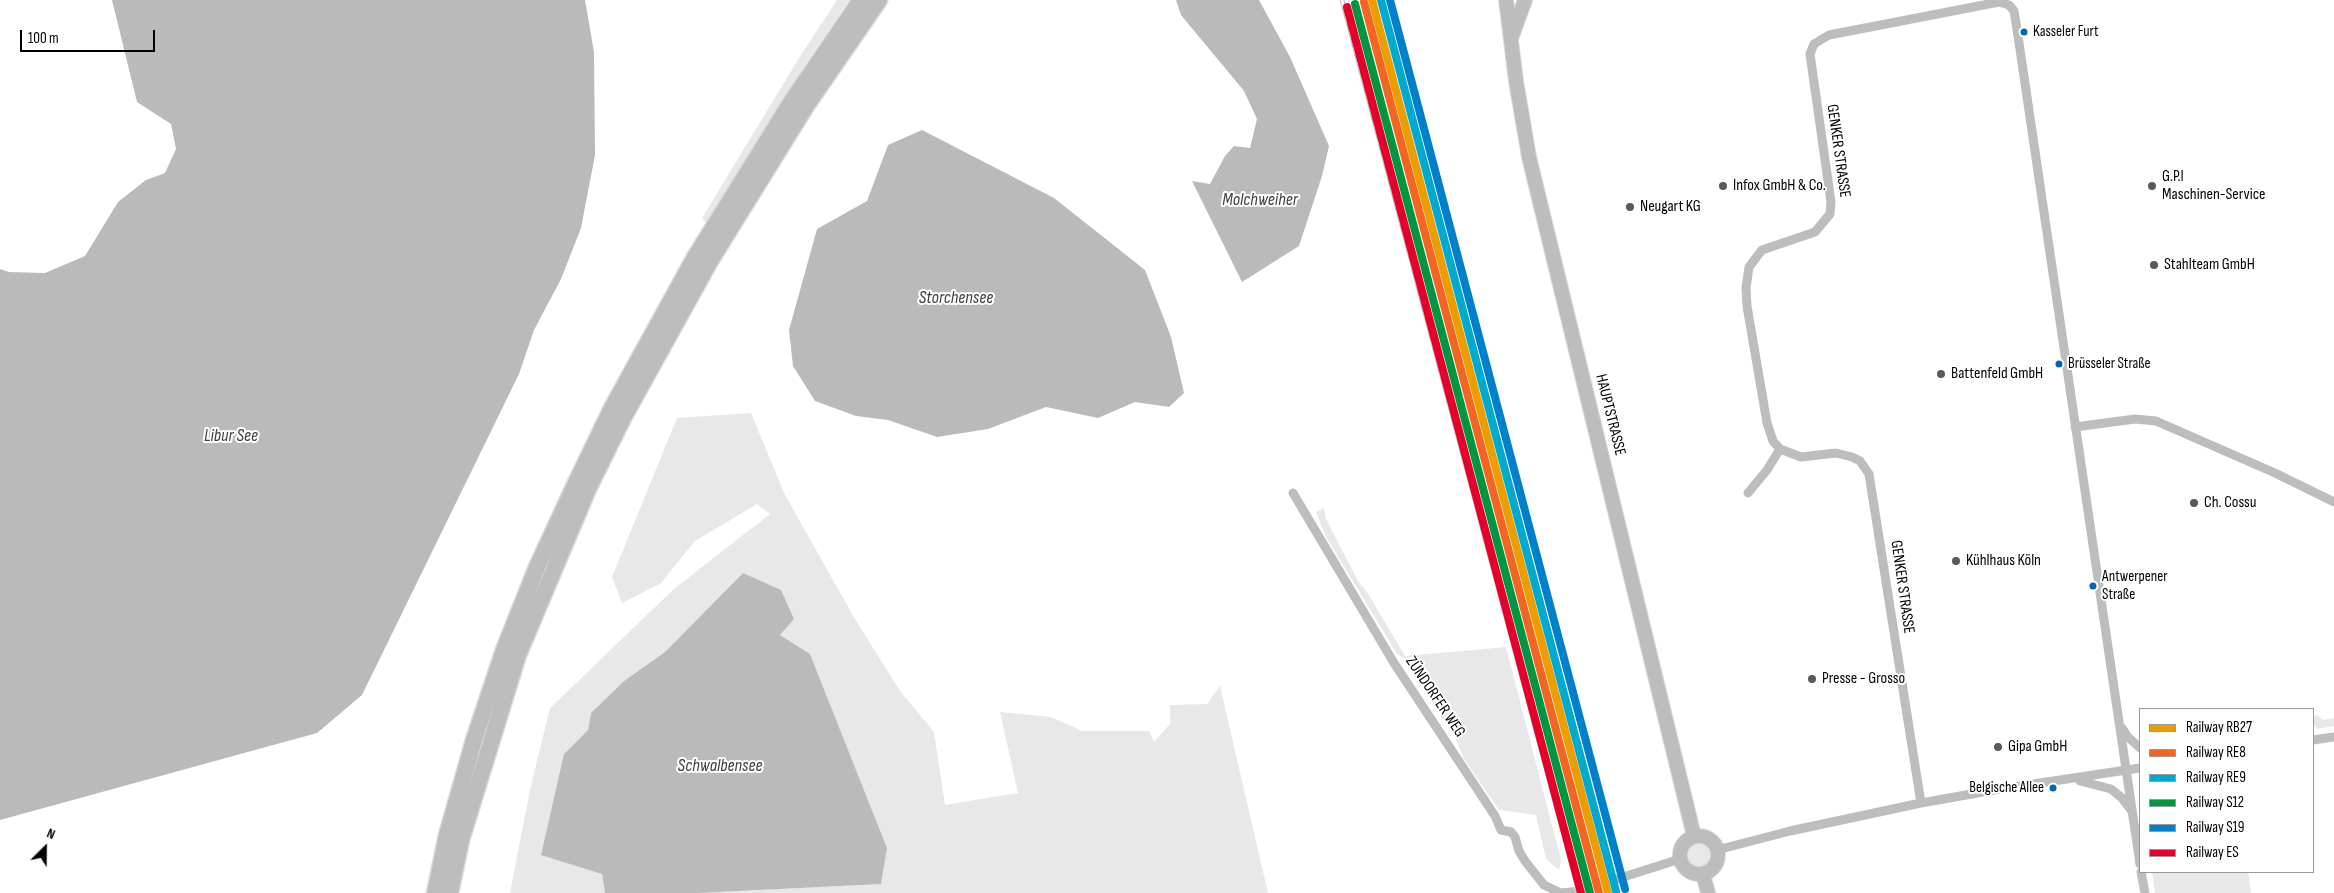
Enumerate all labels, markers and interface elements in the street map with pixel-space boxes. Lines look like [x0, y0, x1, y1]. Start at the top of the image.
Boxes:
scale bar [22, 20, 158, 52]
place label: Kasseler Furt [2033, 23, 2099, 41]
marker: Kasseler Furt [2019, 27, 2029, 37]
text: 100 m [28, 29, 59, 48]
street label: GENKER STRASSE [1822, 103, 1854, 199]
place label: G.P.I Maschinen-Service [2162, 167, 2265, 205]
place label: Infox GmbH & Co. [1733, 176, 1826, 196]
marker: Infox GmbH & Co. [1717, 180, 1729, 192]
marker: G.P.I Maschinen-Service [2146, 180, 2158, 192]
water label: Molchweiher [1222, 189, 1298, 211]
place label: Neugart KG [1640, 197, 1701, 217]
marker: Neugart KG [1624, 201, 1636, 213]
place label: Stahlteam GmbH [2164, 255, 2255, 275]
marker: Stahlteam GmbH [2148, 259, 2160, 271]
water label: Storchensee [919, 287, 993, 309]
place label: Brüsseler Straße [2068, 355, 2151, 373]
marker: Brüsseler Straße [2054, 359, 2064, 369]
place label: Battenfeld GmbH [1951, 364, 2043, 384]
marker: Battenfeld GmbH [1935, 368, 1947, 380]
street label: HAUPTSTRASSE [1591, 372, 1629, 458]
water label: Libur See [204, 425, 258, 447]
place label: Ch. Cossu [2204, 493, 2256, 513]
marker: Ch. Cossu [2188, 497, 2200, 509]
street label: GENKER STRASSE [1886, 539, 1918, 635]
place label: Kühlhaus Köln [1966, 551, 2041, 571]
marker: Kühlhaus Köln [1950, 555, 1962, 567]
place label: Antwerpener Straße [2102, 568, 2168, 603]
marker: Antwerpener Straße [2088, 581, 2098, 591]
street label: ZÜNDORFER WEG [1401, 653, 1469, 741]
place label: Presse - Grosso [1822, 669, 1905, 689]
marker: Presse - Grosso [1806, 673, 1818, 685]
legend [2139, 708, 2314, 873]
text: Railway RB27 [2186, 718, 2252, 737]
place label: Gipa GmbH [2008, 737, 2067, 757]
marker: Gipa GmbH [1992, 741, 2004, 753]
text: Railway RE8 [2186, 743, 2246, 762]
water label: Schwalbensee [678, 755, 762, 777]
text: Railway RE9 [2186, 768, 2246, 787]
place label: Belgische Allee [1969, 779, 2044, 797]
marker: Belgische Allee [2048, 783, 2058, 793]
text: Railway S12 [2186, 793, 2244, 812]
text: Railway S19 [2186, 818, 2244, 837]
north arrow [20, 823, 70, 873]
text: N [44, 824, 58, 843]
text: Railway ES [2186, 843, 2239, 862]

